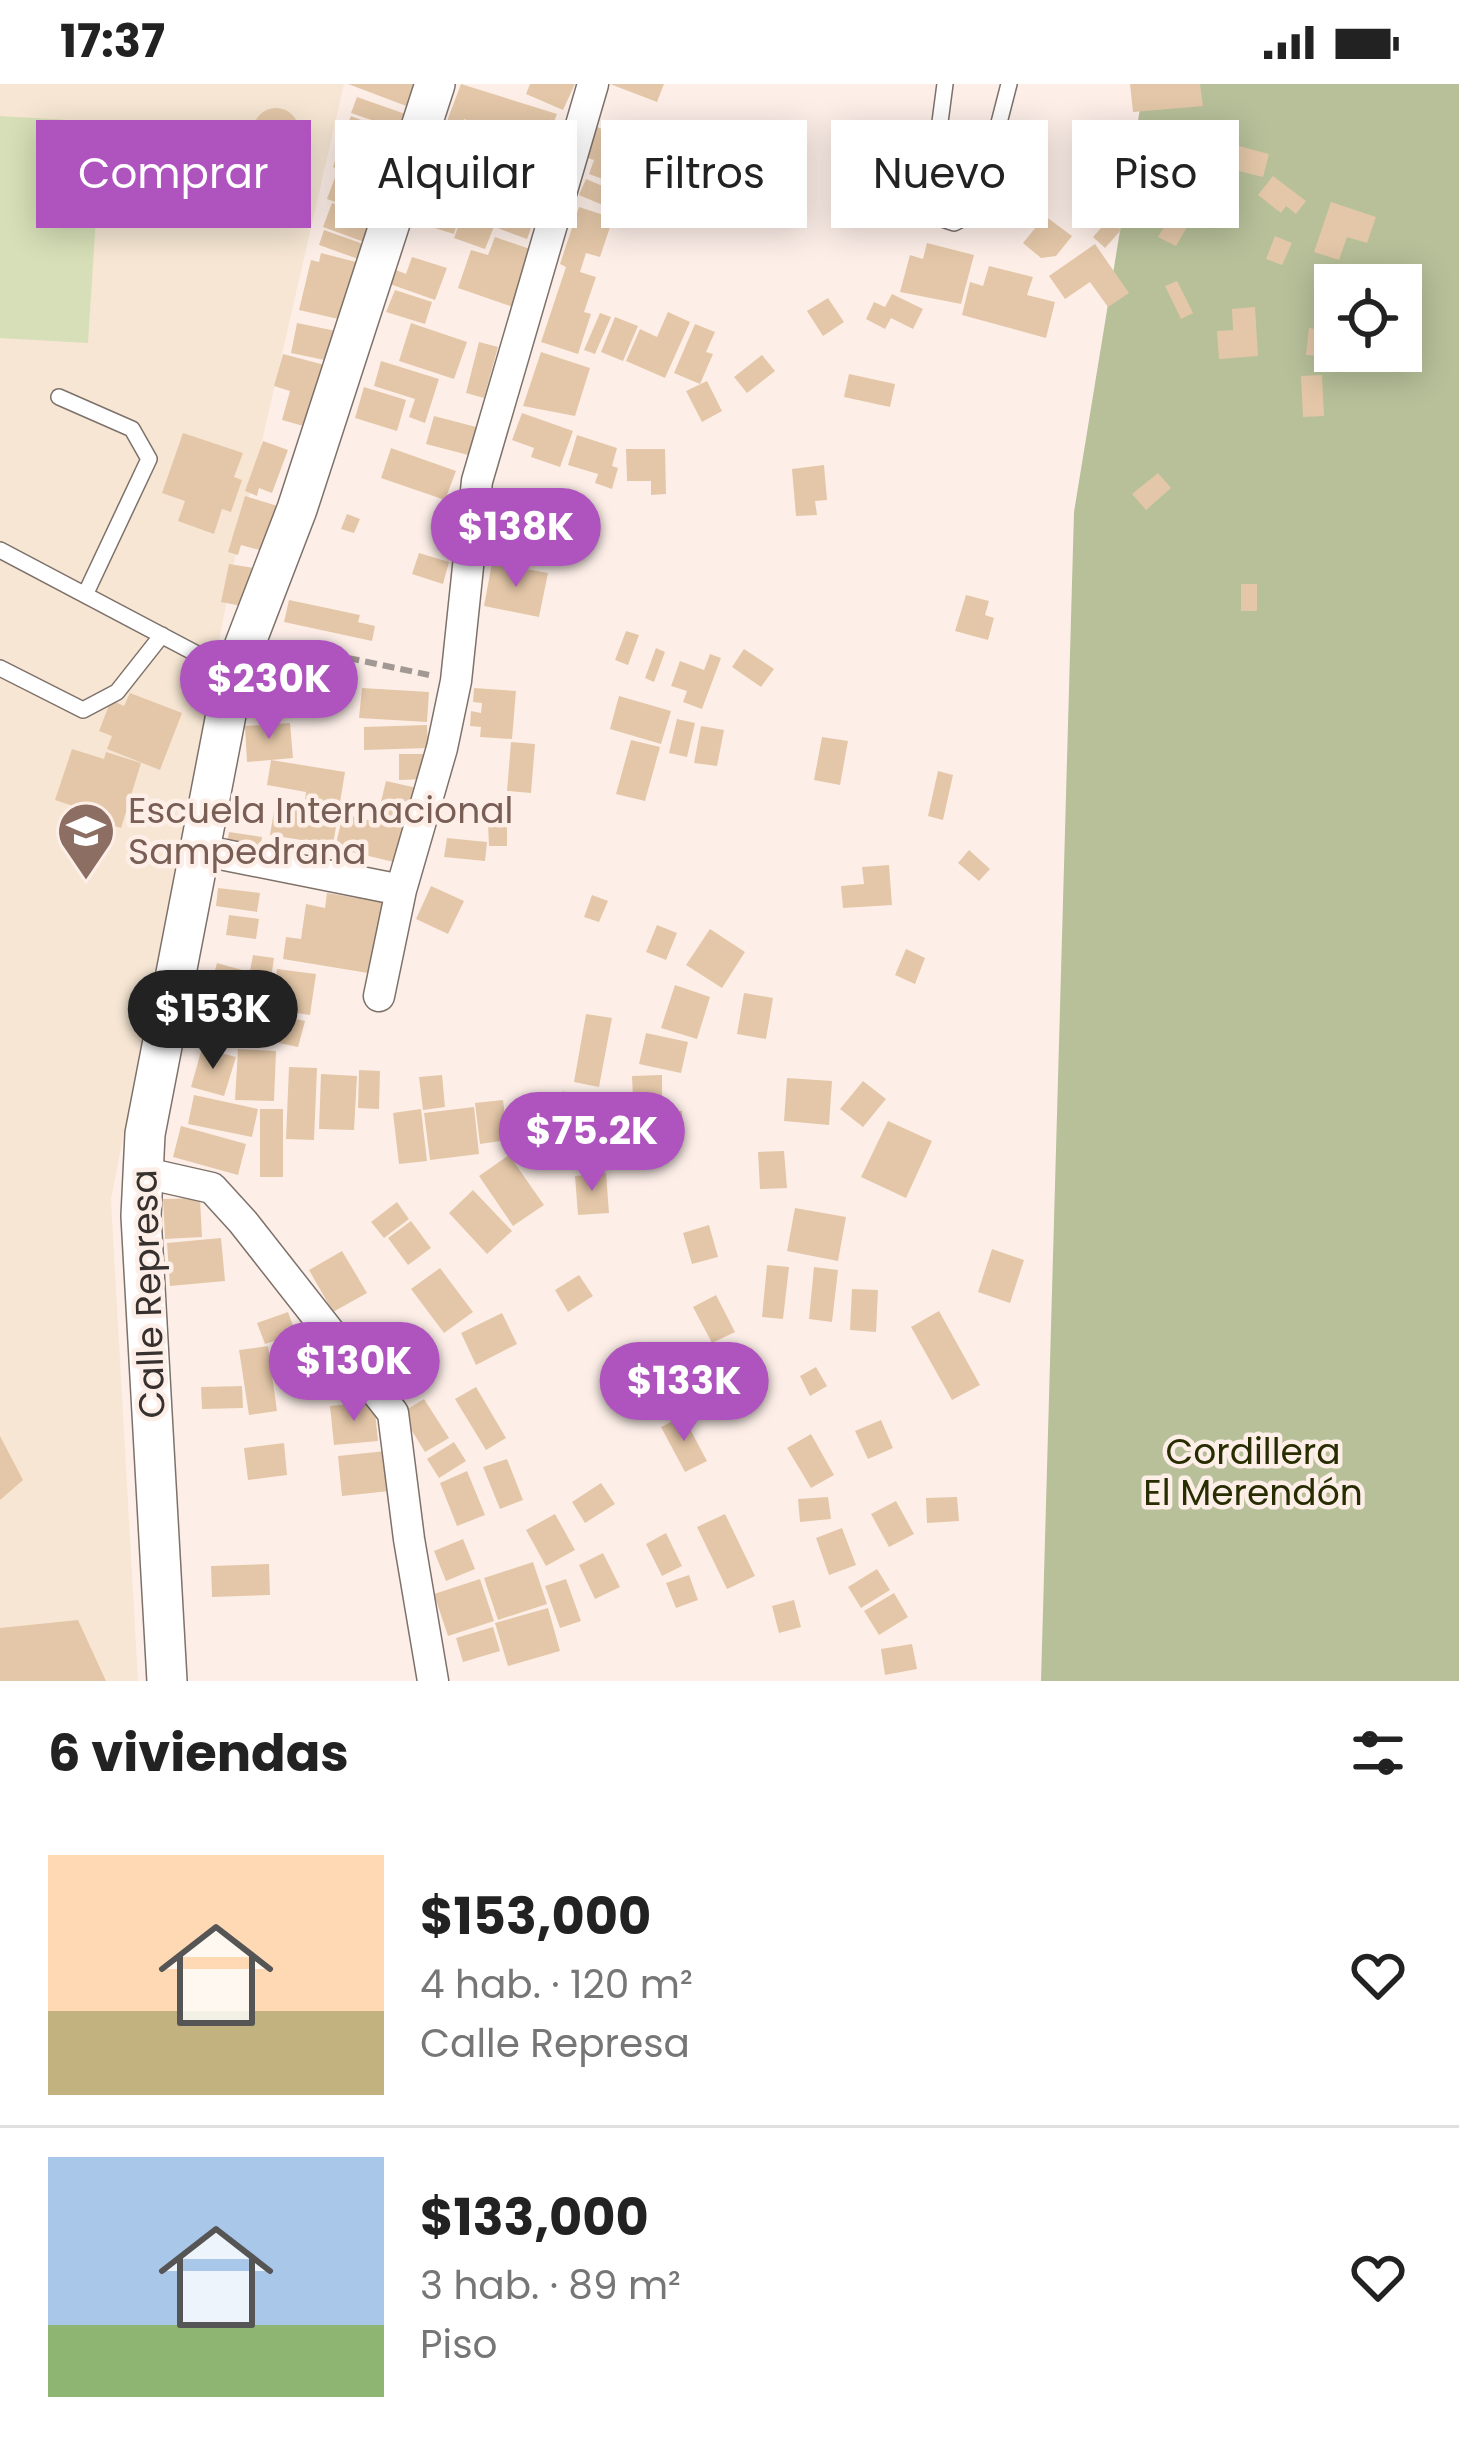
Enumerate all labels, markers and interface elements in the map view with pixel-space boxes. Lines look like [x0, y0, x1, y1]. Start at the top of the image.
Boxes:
text: 17:37 [60, 10, 165, 73]
chip: Comprar [36, 120, 311, 228]
chip: Alquilar [335, 120, 577, 228]
chip: Filtros [601, 120, 807, 228]
chip: Nuevo [831, 120, 1048, 228]
chip: Piso [1072, 120, 1239, 228]
map controls [1314, 264, 1422, 372]
button: locate [1314, 264, 1422, 372]
pin: $138K [432, 488, 600, 590]
text: $138K [458, 499, 574, 554]
pin: $230K [185, 640, 353, 742]
text: $230K [207, 651, 331, 706]
place label: Escuela Internacional Sampedrana [128, 785, 513, 877]
school or university icon: Escuela Internacional Sampedrana [55, 800, 117, 882]
pin: $153K [129, 970, 297, 1072]
text: $153K [155, 981, 271, 1036]
pin: $75.2K [494, 1092, 690, 1194]
text: $75.2K [526, 1103, 658, 1158]
street label: Calle Represa [118, 1169, 178, 1419]
pin: $130K [270, 1322, 438, 1424]
text: $130K [296, 1333, 412, 1388]
pin: $133K [600, 1342, 768, 1444]
text: $133K [627, 1353, 741, 1408]
park label: Cordillera El Merendón [1143, 1426, 1363, 1518]
text: 6 viviendas [48, 1717, 349, 1789]
icon: filters [1345, 1720, 1411, 1786]
text: $153,000 [420, 1880, 651, 1952]
icon: home [144, 1903, 288, 2047]
icon: heart [1345, 1942, 1411, 2008]
text: 4 hab. · 120 m² [420, 1957, 693, 2012]
text: Calle Represa [420, 2016, 690, 2071]
text: $133,000 [420, 2181, 649, 2253]
icon: home [144, 2205, 288, 2349]
icon: heart [1345, 2244, 1411, 2310]
text: 3 hab. · 89 m² [420, 2258, 681, 2313]
text: Piso [420, 2317, 498, 2372]

